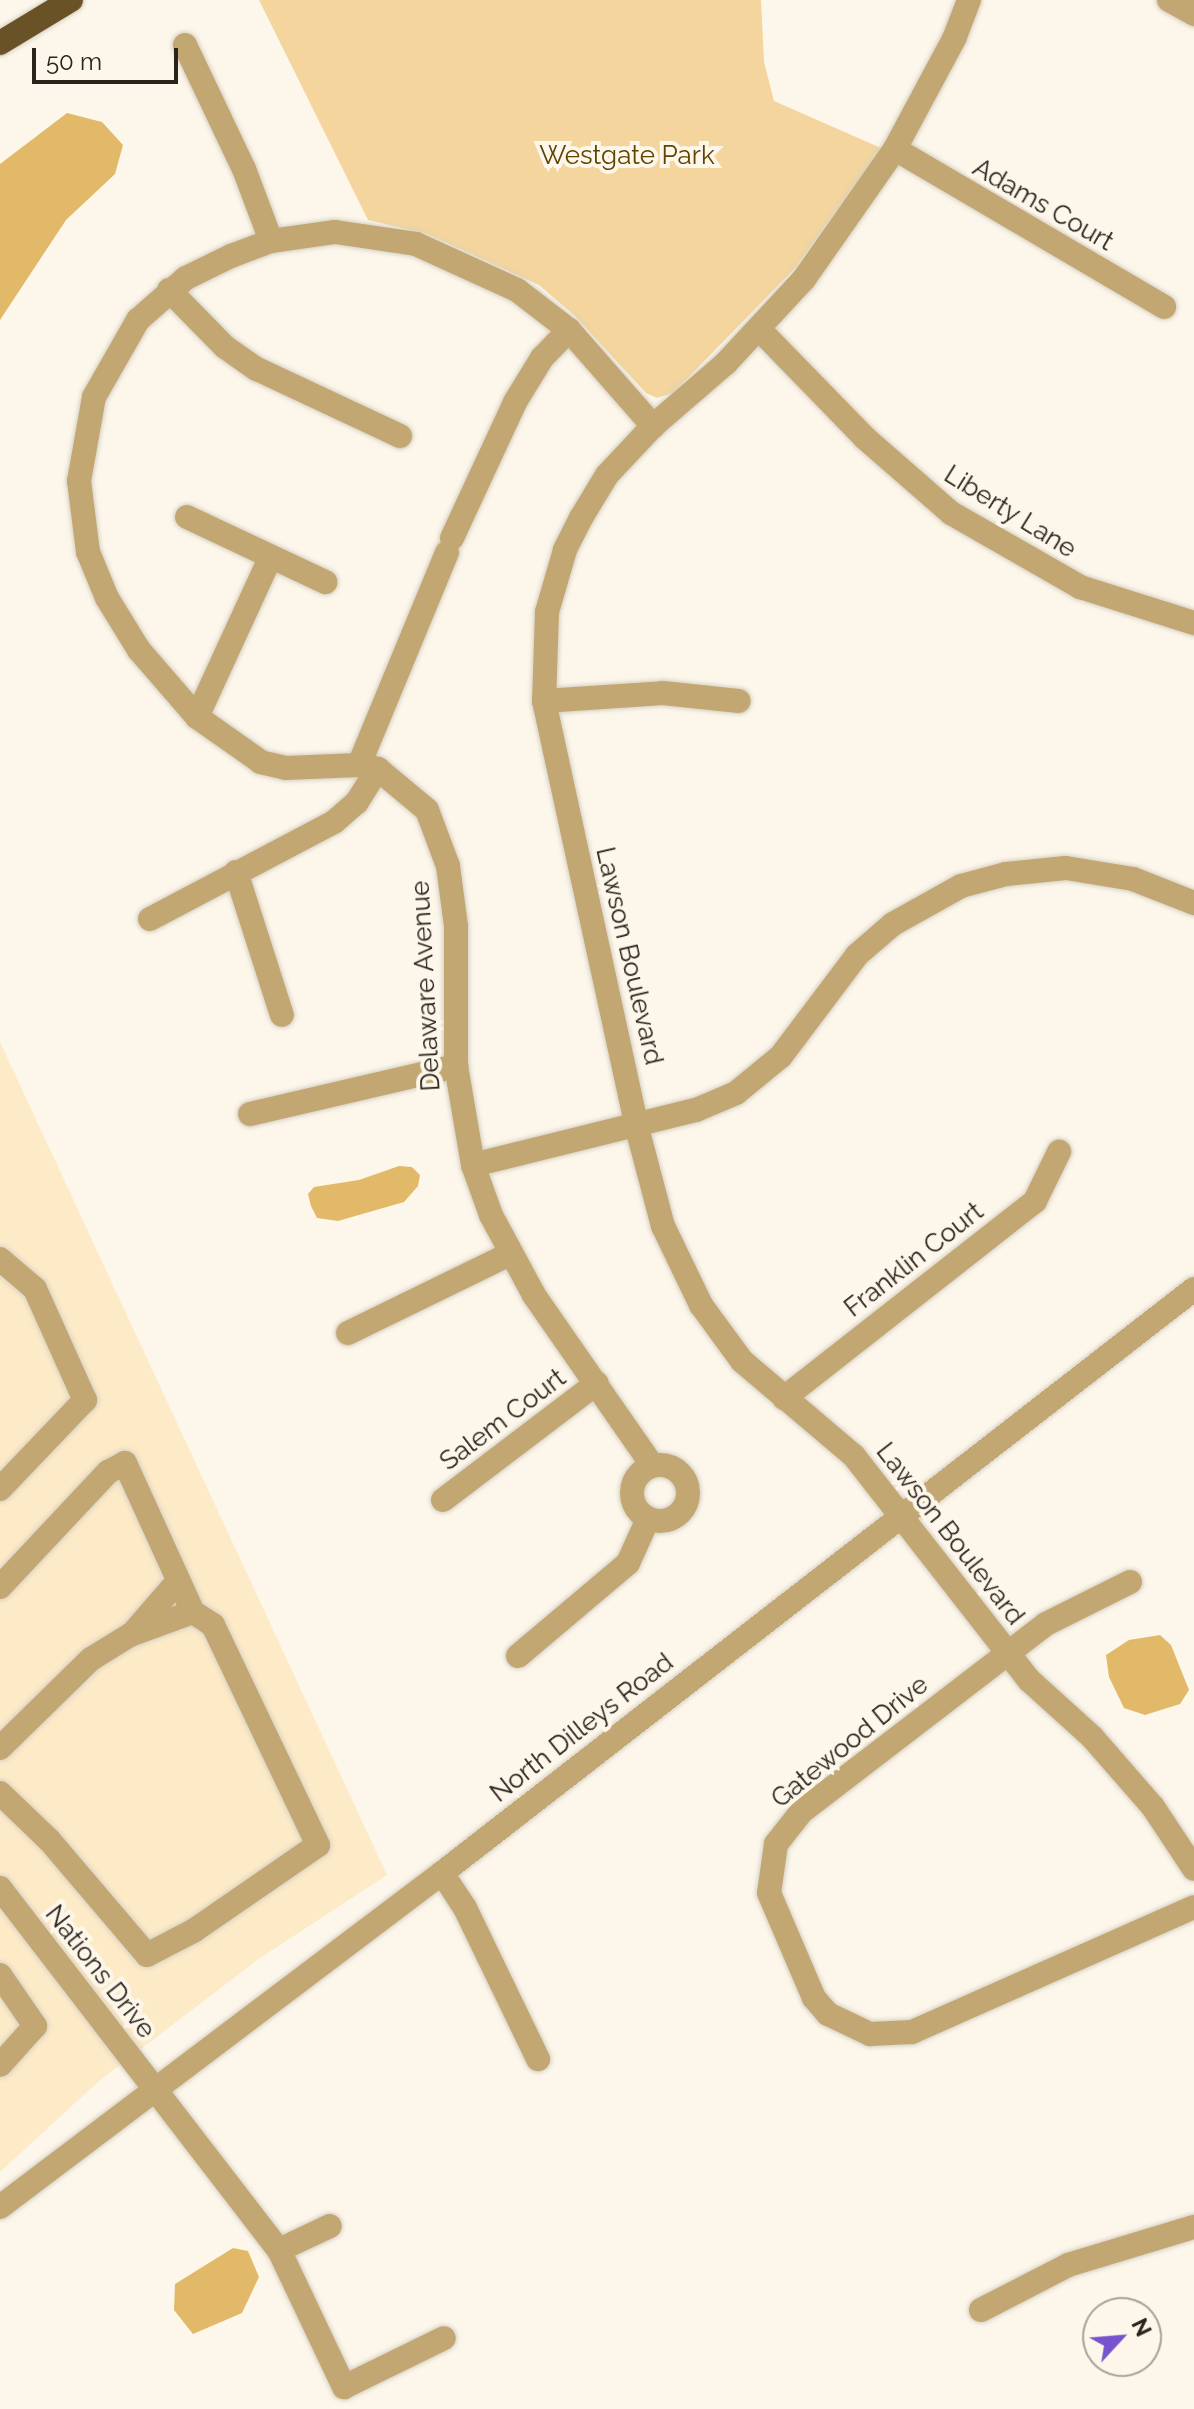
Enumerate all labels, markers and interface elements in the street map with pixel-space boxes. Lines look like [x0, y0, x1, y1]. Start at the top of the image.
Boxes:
scale bar [36, 32, 182, 82]
text: 50 m [46, 47, 102, 76]
park label: Westgate Park [539, 140, 715, 172]
street label: Adams Court [967, 152, 1119, 258]
street label: Liberty Lane [938, 459, 1082, 565]
street label: Lawson Boulevard [589, 844, 669, 1068]
street label: Delaware Avenue [405, 880, 447, 1092]
street label: Franklin Court [838, 1196, 990, 1324]
street label: Salem Court [434, 1363, 572, 1477]
street label: Lawson Boulevard [869, 1437, 1031, 1631]
street label: North Dilleys Road [484, 1647, 680, 1809]
street label: Gatewood Drive [765, 1669, 935, 1815]
street label: Nations Drive [38, 1899, 162, 2045]
north arrow [1082, 2297, 1162, 2377]
text: N [1126, 2314, 1157, 2341]

